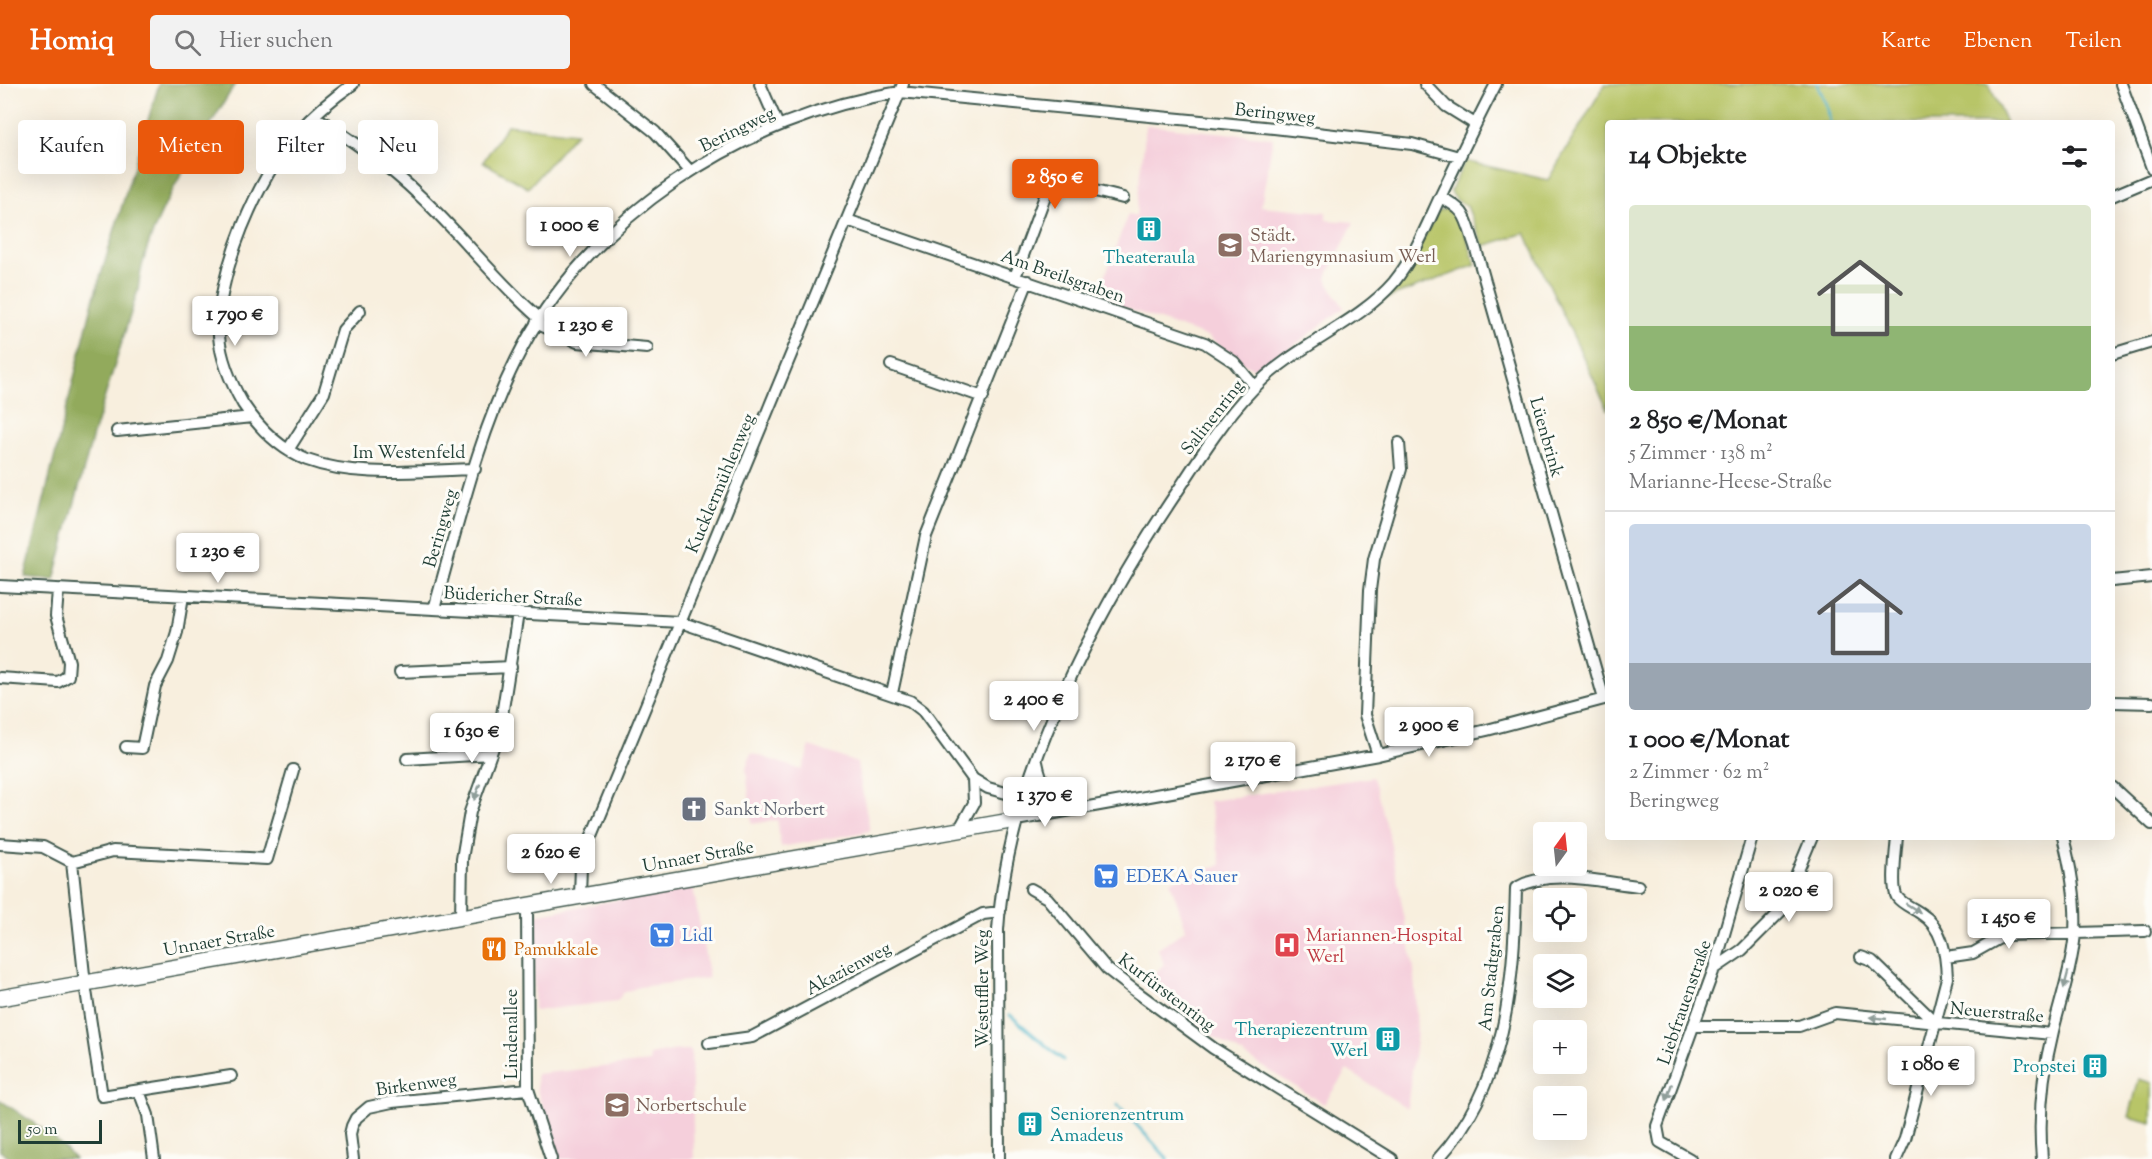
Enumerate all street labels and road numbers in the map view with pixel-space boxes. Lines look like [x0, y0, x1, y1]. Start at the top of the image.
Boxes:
street label: Beringweg [1233, 98, 1317, 132]
street label: Beringweg [696, 101, 780, 160]
street label: Am Breilsgraben [997, 245, 1128, 311]
street label: Salinenring [1176, 375, 1252, 462]
street label: Lüenbrink [1521, 394, 1569, 481]
street label: Kucklermühlenweg [681, 410, 763, 558]
street label: Im Westenfeld [353, 441, 465, 467]
street label: Beringweg [418, 486, 466, 571]
street label: Büdericher Straße [443, 581, 583, 615]
street label: Unnaer Straße [641, 835, 756, 881]
street label: Am Stadtgraben [1473, 903, 1513, 1033]
street label: Unnaer Straße [162, 919, 277, 965]
street label: Westuffler Weg [971, 929, 997, 1049]
street label: Akazienweg [802, 936, 896, 1003]
street label: Liebfrauenstraße [1652, 937, 1719, 1069]
street label: Kurfürstenring [1112, 948, 1220, 1039]
street label: Lindenallee [500, 989, 526, 1079]
street label: Neuerstraße [1949, 997, 2045, 1031]
street label: Birkenweg [374, 1067, 458, 1104]

